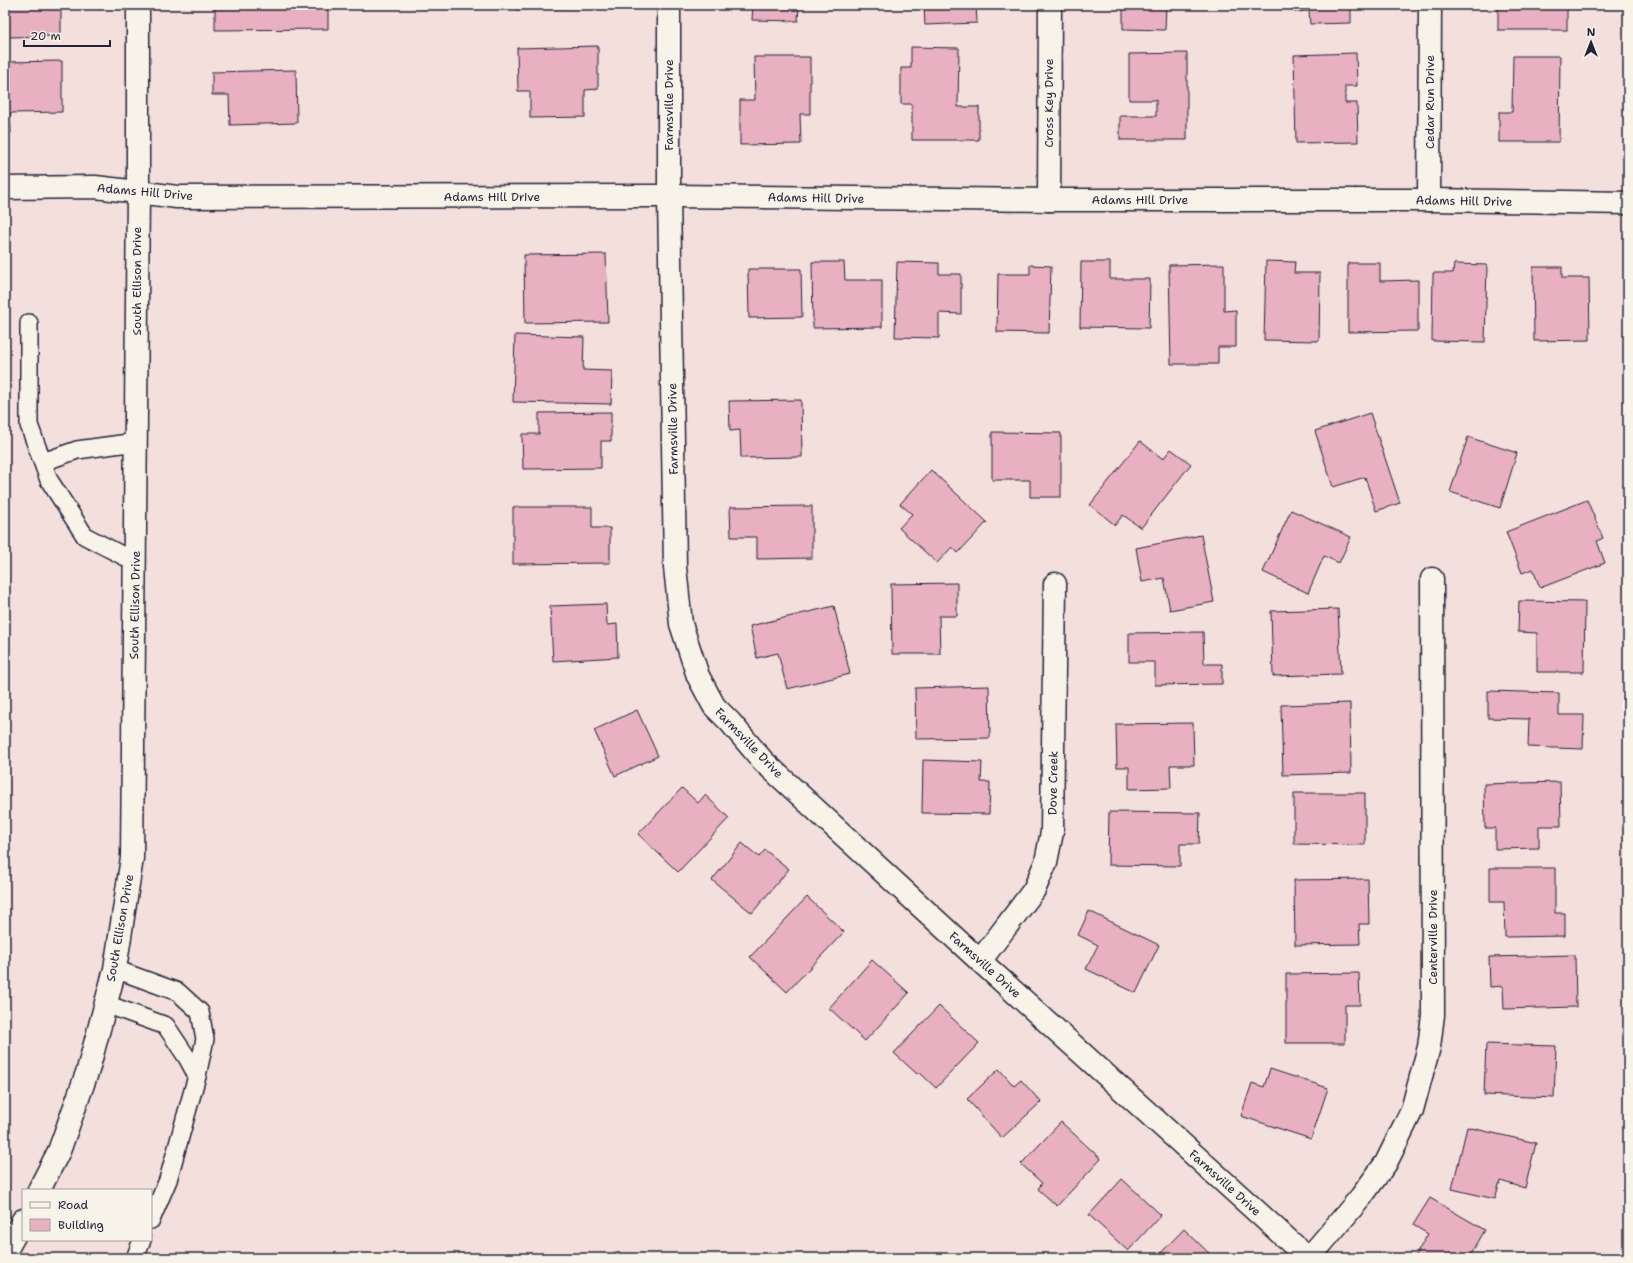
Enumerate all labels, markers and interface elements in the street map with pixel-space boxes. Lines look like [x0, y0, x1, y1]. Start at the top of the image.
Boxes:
scale bar [24, 22, 110, 48]
north arrow [1571, 22, 1611, 62]
text: N [1587, 25, 1596, 40]
text: 20 m [30, 28, 61, 44]
street label: Cedar Run Drive [1422, 55, 1438, 149]
street label: Cross Key Drive [1041, 58, 1057, 148]
street label: Farmsville Drive [661, 59, 677, 151]
street label: Adams Hill Drive [96, 180, 194, 204]
street label: Adams Hill Drive [444, 189, 541, 205]
street label: Adams Hill Drive [767, 189, 865, 207]
street label: Adams Hill Drive [1092, 192, 1189, 208]
street label: Adams Hill Drive [1415, 192, 1513, 210]
street label: South Ellison Drive [129, 226, 145, 335]
street label: Farmsville Drive [664, 383, 682, 475]
street label: South Ellison Drive [126, 550, 144, 660]
street label: Farmsville Drive [711, 704, 787, 782]
street label: Dove Creek [1044, 751, 1062, 815]
street label: South Ellison Drive [103, 873, 137, 983]
street label: Centerville Drive [1425, 889, 1441, 985]
street label: Farmsville Drive [946, 928, 1025, 1002]
street label: Farmsville Drive [1186, 1146, 1265, 1220]
legend [22, 1189, 152, 1241]
text: Road [58, 1197, 89, 1213]
text: Building [58, 1217, 104, 1233]

